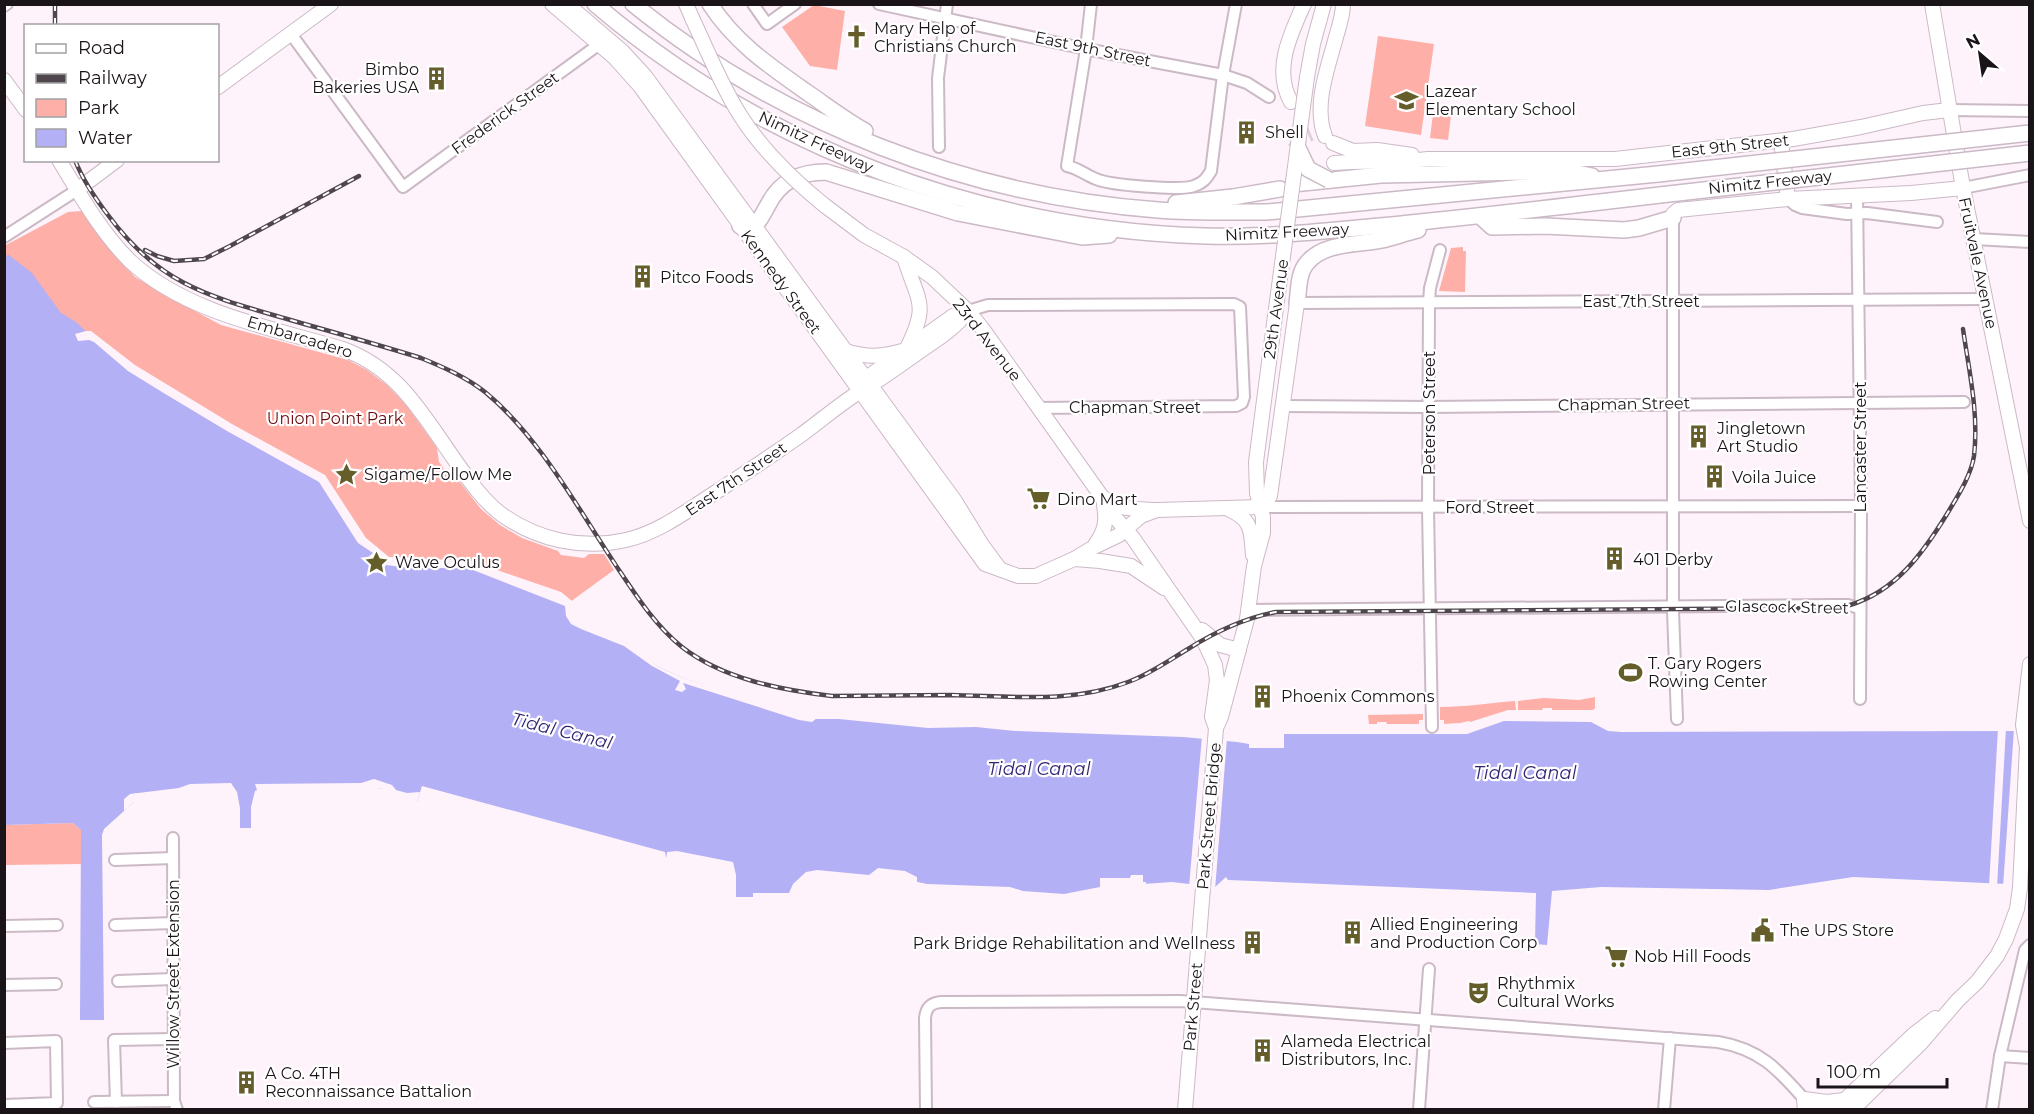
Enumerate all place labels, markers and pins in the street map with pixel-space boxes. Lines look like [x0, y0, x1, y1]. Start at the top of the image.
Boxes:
place label: Mary Help of Christians Church [874, 19, 1016, 56]
church icon: Mary Help of Christians Church [843, 24, 869, 50]
place label: Bimbo Bakeries USA [312, 60, 420, 97]
building icon: Bimbo Bakeries USA [424, 65, 450, 91]
place label: Lazear Elementary School [1425, 82, 1576, 119]
school or university icon: Lazear Elementary School [1394, 87, 1420, 113]
building icon: Shell [1234, 119, 1260, 145]
place label: Shell [1265, 123, 1304, 142]
building icon: Pitco Foods [629, 264, 655, 290]
place label: Pitco Foods [660, 268, 754, 287]
place label: Jingletown Art Studio [1716, 419, 1806, 456]
building icon: Jingletown Art Studio [1686, 424, 1712, 450]
place icon: Sigame/Follow Me [333, 461, 359, 487]
building icon: Voila Juice [1701, 464, 1727, 490]
place label: Sigame/Follow Me [364, 465, 512, 484]
place label: Voila Juice [1732, 468, 1816, 487]
supermarket icon: Dino Mart [1026, 486, 1052, 512]
place label: Dino Mart [1057, 490, 1138, 509]
building icon: 401 Derby [1602, 546, 1628, 572]
place icon: Wave Oculus [364, 549, 390, 575]
place label: 401 Derby [1633, 550, 1713, 569]
place label: Wave Oculus [395, 553, 500, 572]
place label: T. Gary Rogers Rowing Center [1648, 654, 1767, 691]
sports icon: T. Gary Rogers Rowing Center [1617, 659, 1643, 685]
building icon: Phoenix Commons [1250, 683, 1276, 709]
place label: Phoenix Commons [1281, 687, 1435, 706]
place label: Allied Engineering and Production Corp [1370, 915, 1538, 952]
public building icon: The UPS Store [1749, 917, 1775, 943]
building icon: Allied Engineering and Production Corp [1339, 920, 1365, 946]
place label: The UPS Store [1780, 921, 1894, 940]
building icon: Park Bridge Rehabilitation and Wellness [1240, 930, 1266, 956]
place label: Park Bridge Rehabilitation and Wellness [913, 934, 1235, 953]
supermarket icon: Nob Hill Foods [1603, 943, 1629, 969]
place label: Nob Hill Foods [1634, 947, 1751, 966]
place label: Rhythmix Cultural Works [1497, 974, 1614, 1011]
theatre icon: Rhythmix Cultural Works [1466, 979, 1492, 1005]
place label: Alameda Electrical Distributors, Inc. [1281, 1032, 1431, 1069]
building icon: Alameda Electrical Distributors, Inc. [1250, 1037, 1276, 1063]
place label: A Co. 4TH Reconnaissance Battalion [265, 1064, 472, 1101]
building icon: A Co. 4TH Reconnaissance Battalion [234, 1069, 260, 1095]

